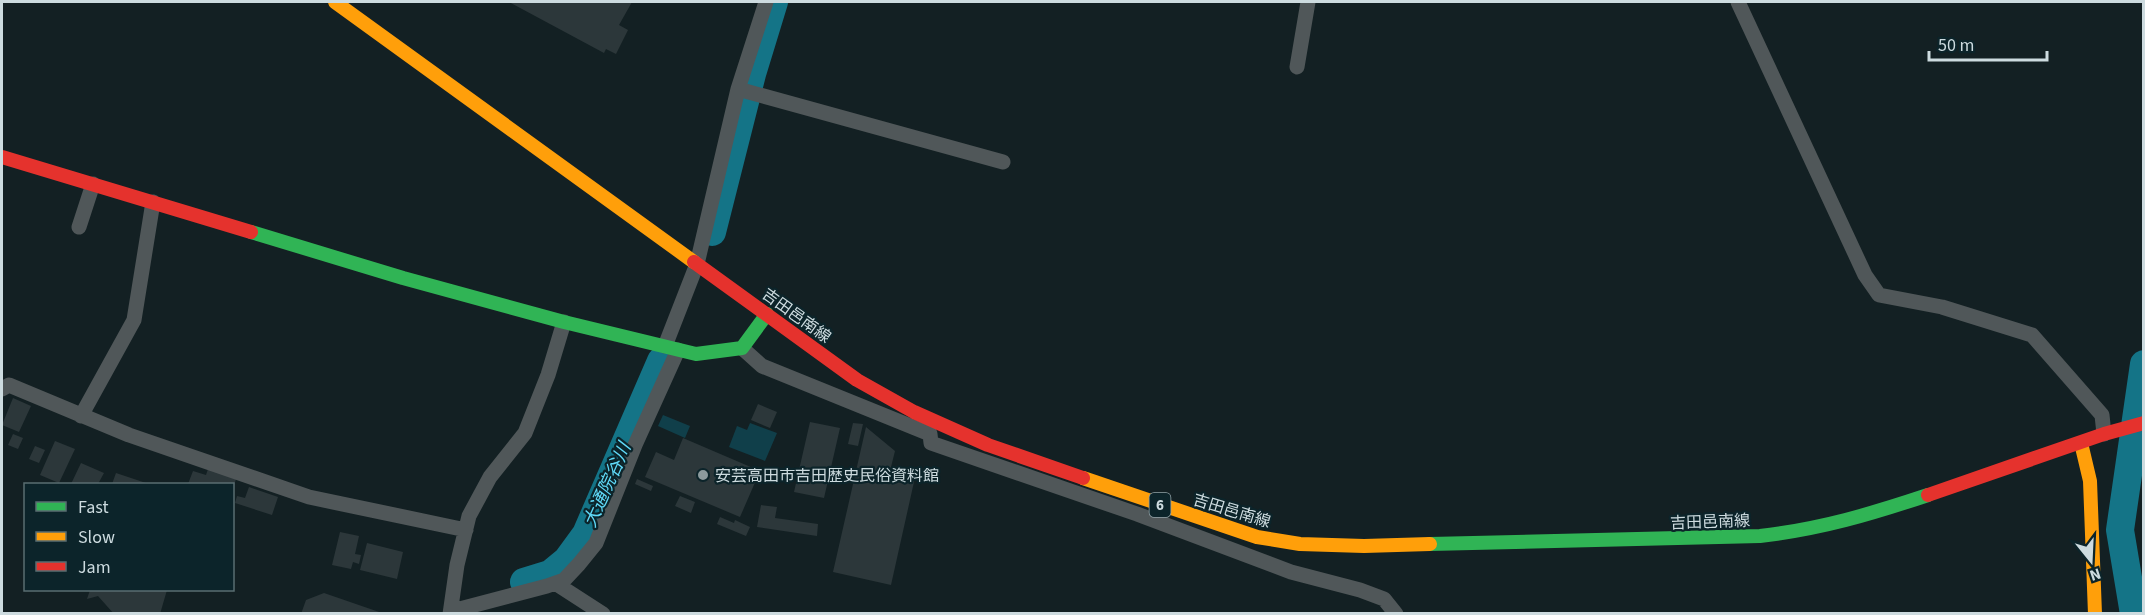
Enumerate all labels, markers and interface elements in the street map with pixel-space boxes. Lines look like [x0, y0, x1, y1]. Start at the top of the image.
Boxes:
scale bar [1929, 24, 2048, 62]
text: 50 m [1938, 33, 1974, 58]
street label: 吉田邑南線 [758, 283, 835, 348]
water label: 大通院谷川 [578, 437, 638, 531]
place label: 安芸高田市吉田歴史民俗資料館 [715, 465, 939, 487]
marker: 安芸高田市吉田歴史民俗資料館 [696, 468, 710, 482]
legend [24, 483, 234, 591]
street label: 吉田邑南線 [1190, 489, 1273, 533]
road number: 6 [1150, 493, 1170, 517]
text: Fast [78, 495, 109, 520]
street label: 吉田邑南線 [1670, 510, 1750, 534]
text: Slow [78, 525, 115, 550]
north arrow [2061, 531, 2121, 591]
text: Jam [78, 555, 111, 580]
text: N [2087, 562, 2104, 586]

